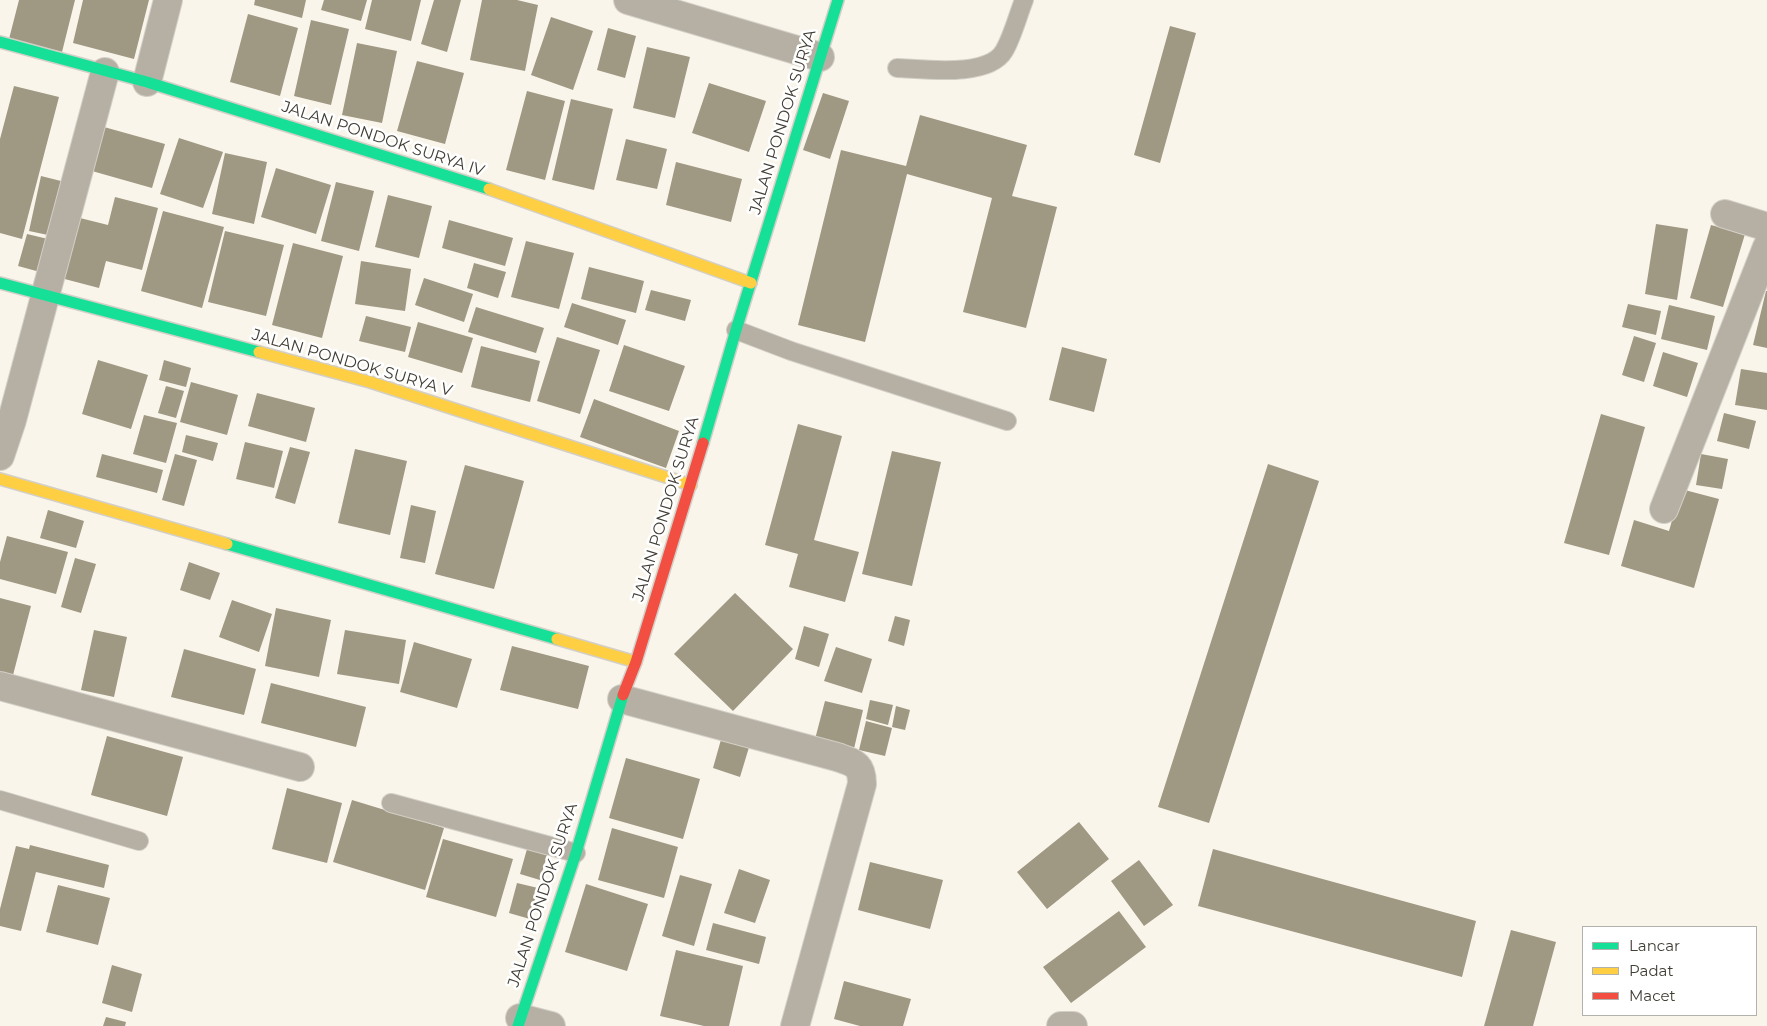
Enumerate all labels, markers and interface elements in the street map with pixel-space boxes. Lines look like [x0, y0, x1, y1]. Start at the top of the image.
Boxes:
street label: JALAN PONDOK SURYA [746, 27, 820, 217]
street label: JALAN PONDOK SURYA IV [279, 97, 487, 181]
street label: JALAN PONDOK SURYA V [250, 325, 454, 401]
street label: JALAN PONDOK SURYA [629, 414, 703, 604]
street label: JALAN PONDOK SURYA [504, 801, 582, 989]
legend [1582, 926, 1757, 1016]
text: Lancar [1629, 936, 1680, 955]
text: Padat [1629, 961, 1674, 980]
text: Macet [1629, 986, 1676, 1005]

